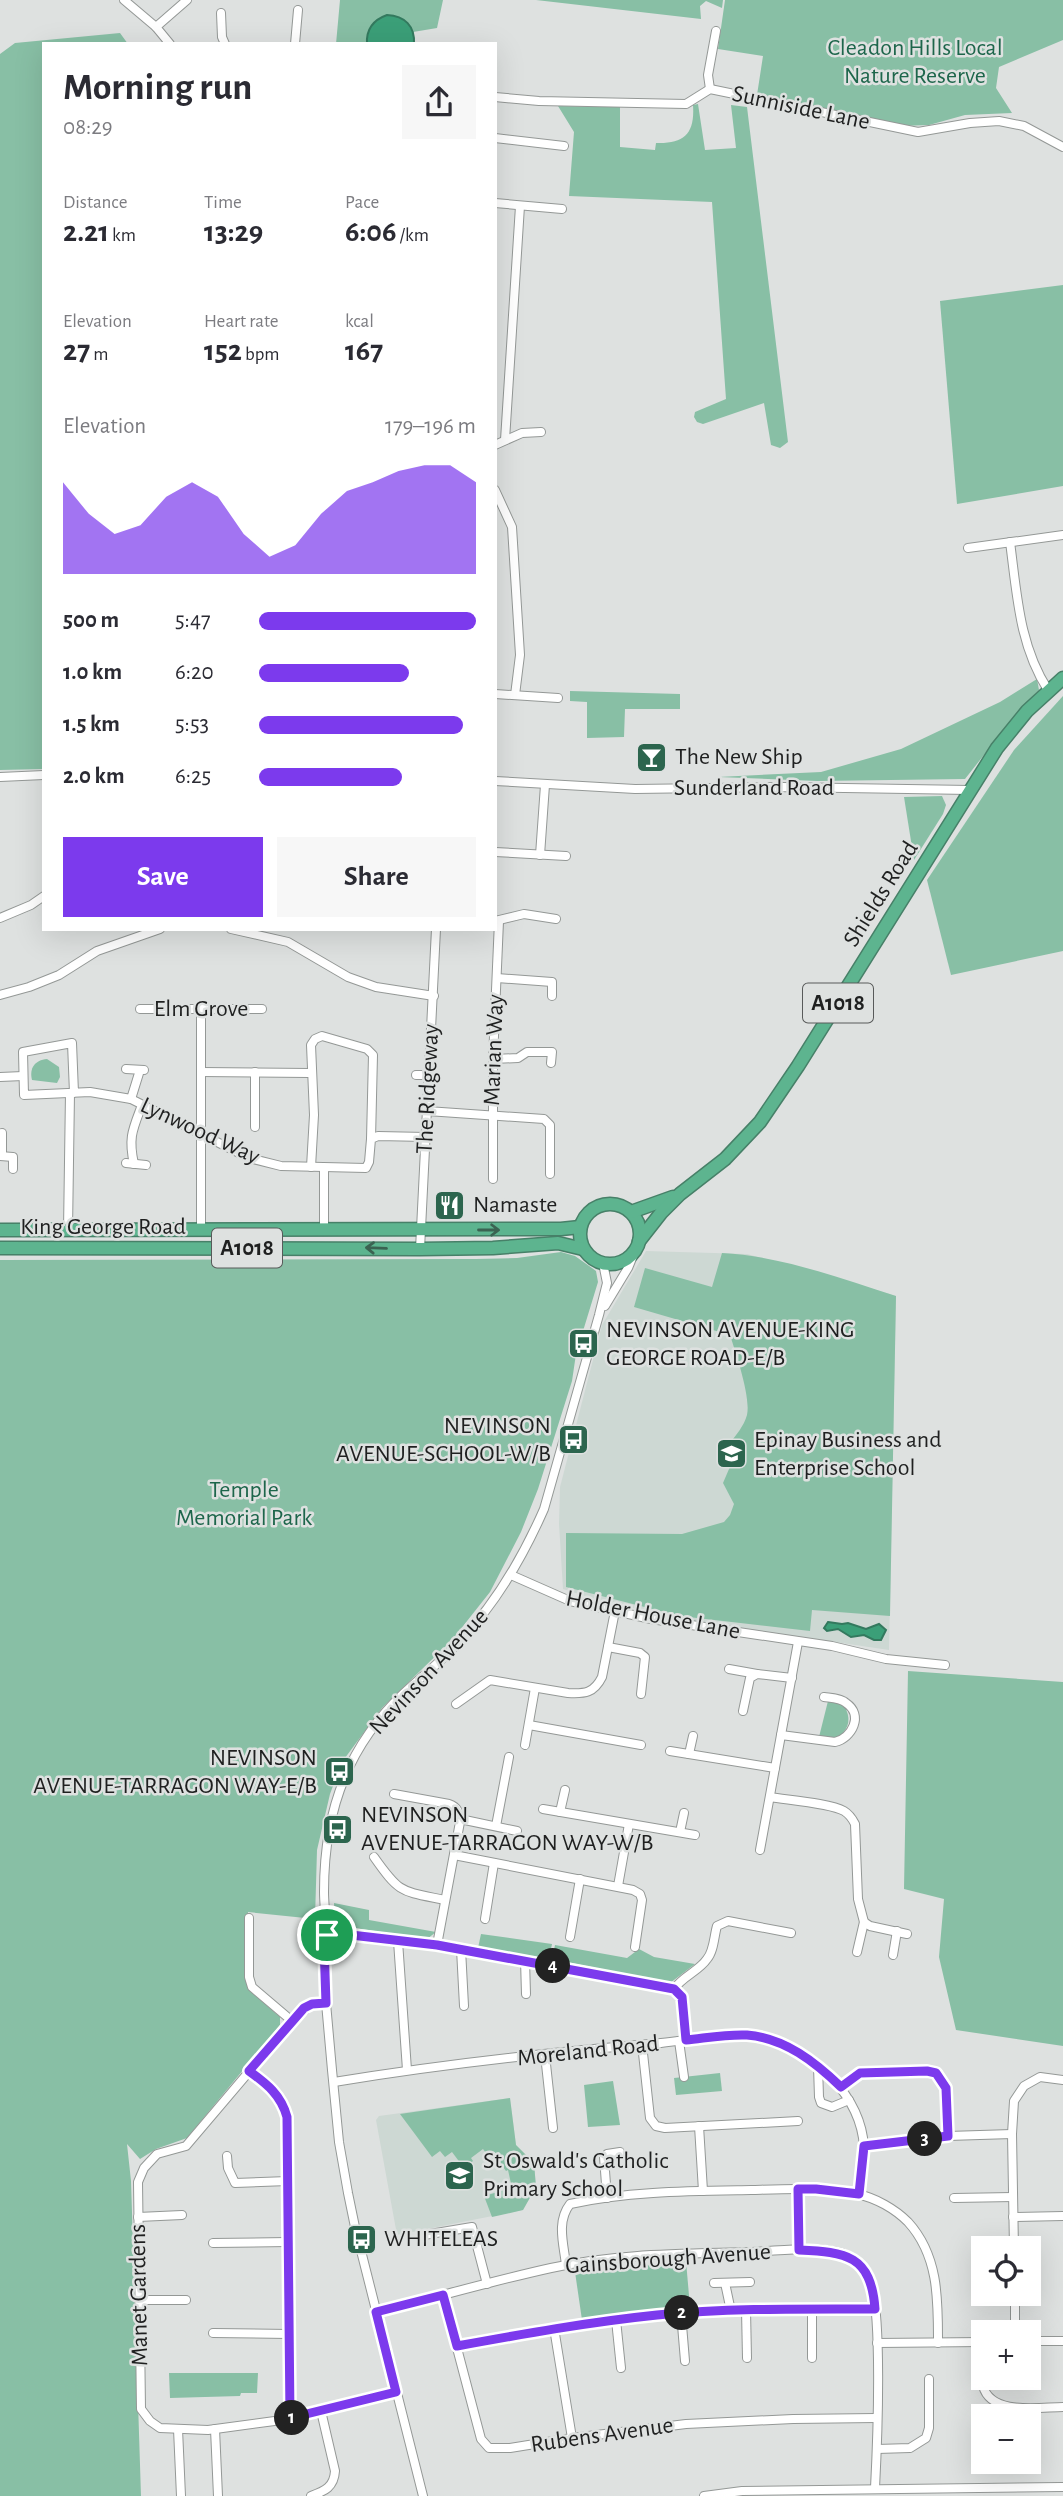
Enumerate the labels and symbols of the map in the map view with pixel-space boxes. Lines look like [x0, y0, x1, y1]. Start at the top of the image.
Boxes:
park label: Cleadon Hills Local Nature Reserve [827, 36, 1003, 88]
street label: Sunniside Lane [730, 82, 872, 134]
bar icon: The New Ship [635, 740, 669, 774]
place label: The New Ship [675, 745, 803, 769]
street label: Sunderland Road [674, 776, 834, 800]
street label: Shields Road [839, 837, 923, 951]
road number: A1018 [803, 984, 873, 1022]
street label: Marian Way [480, 994, 508, 1106]
street label: Elm Grove [154, 997, 248, 1021]
street label: The Ridgeway [413, 1023, 443, 1155]
street label: Lynwood Way [137, 1093, 263, 1169]
restaurant icon: Namaste [433, 1188, 467, 1222]
place label: Namaste [473, 1193, 557, 1217]
street label: King George Road [20, 1215, 186, 1239]
one-way arrow [477, 1223, 500, 1237]
road number: A1018 [212, 1228, 282, 1268]
one-way arrow [365, 1242, 388, 1255]
place label: NEVINSON AVENUE-KING GEORGE ROAD-E/B [606, 1318, 855, 1370]
bus stop icon: NEVINSON AVENUE-KING GEORGE ROAD-E/B [566, 1327, 600, 1361]
place label: NEVINSON AVENUE-SCHOOL-W/B [336, 1414, 551, 1466]
bus stop icon: NEVINSON AVENUE-SCHOOL-W/B [557, 1423, 591, 1457]
place label: Epinay Business and Enterprise School [754, 1428, 942, 1480]
school or university icon: Epinay Business and Enterprise School [714, 1437, 748, 1471]
park label: Temple Memorial Park [176, 1478, 312, 1530]
street label: Holder House Lane [564, 1586, 742, 1644]
street label: Nevinson Avenue [365, 1605, 493, 1739]
place label: NEVINSON AVENUE-TARRAGON WAY-E/B [33, 1746, 317, 1798]
bus stop icon: NEVINSON AVENUE-TARRAGON WAY-E/B [323, 1755, 357, 1789]
place label: NEVINSON AVENUE-TARRAGON WAY-W/B [361, 1803, 653, 1855]
bus stop icon: NEVINSON AVENUE-TARRAGON WAY-W/B [321, 1812, 355, 1846]
pin [297, 1905, 357, 1965]
pin: 4 [536, 1948, 570, 1983]
street label: Moreland Road [516, 2032, 660, 2070]
pin: 3 [908, 2122, 942, 2156]
place label: St Oswald's Catholic Primary School [483, 2149, 669, 2201]
school or university icon: St Oswald's Catholic Primary School [443, 2158, 477, 2192]
bus stop icon: WHITELEAS [344, 2222, 378, 2256]
street label: Manet Gardens [126, 2224, 152, 2366]
place label: WHITELEAS [384, 2227, 498, 2251]
street label: Gainsborough Avenue [564, 2240, 772, 2278]
pin: 2 [664, 2296, 700, 2330]
pin: 1 [274, 2400, 310, 2436]
street label: Rubens Avenue [529, 2413, 675, 2457]

